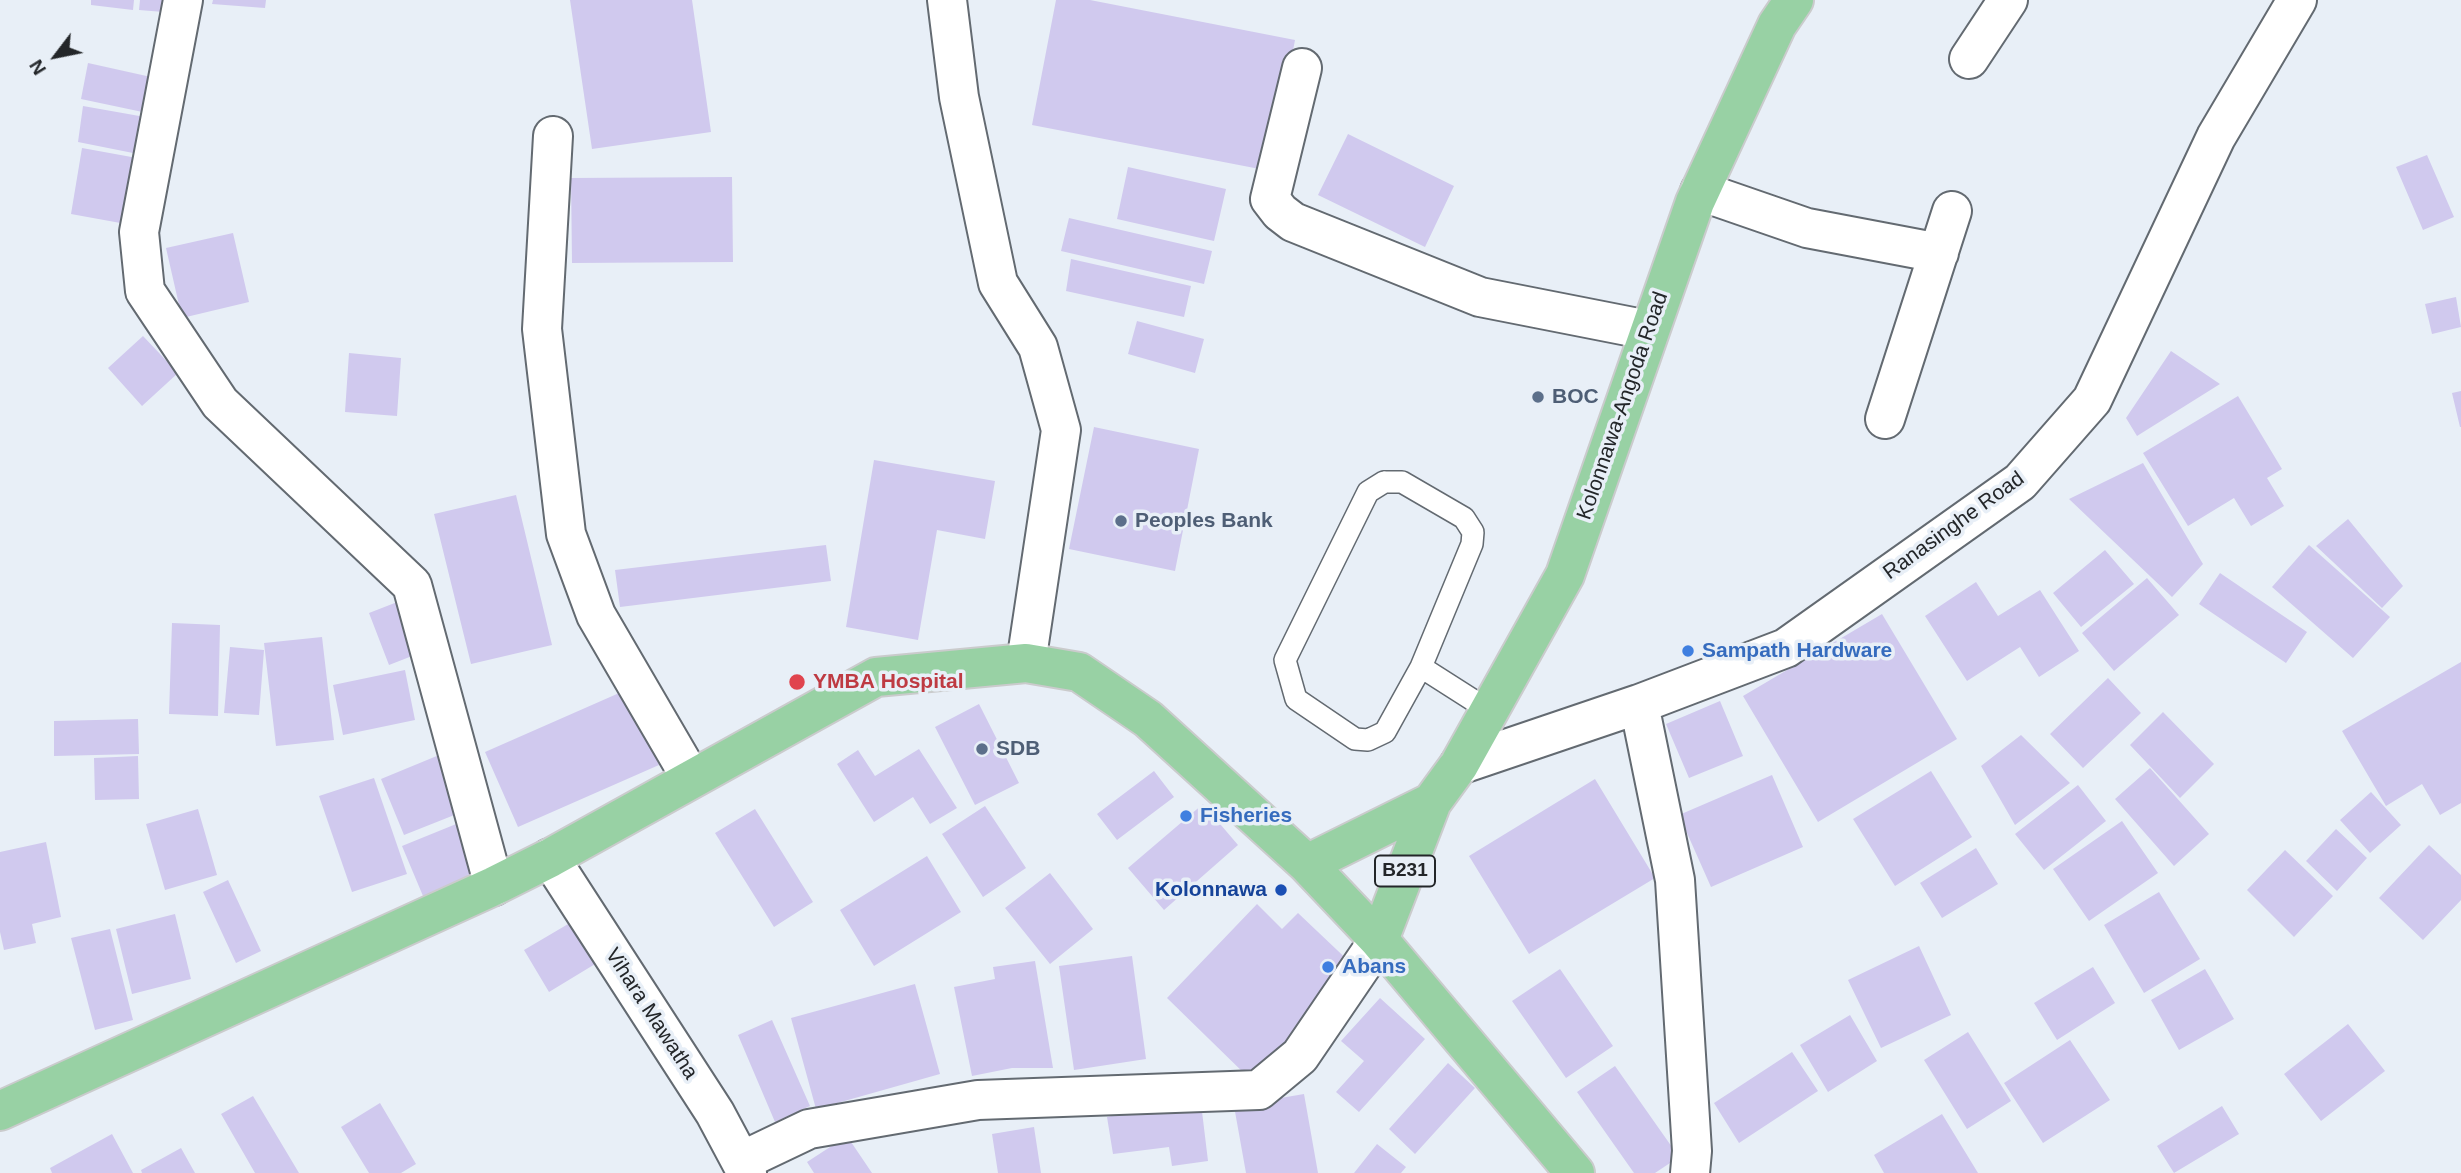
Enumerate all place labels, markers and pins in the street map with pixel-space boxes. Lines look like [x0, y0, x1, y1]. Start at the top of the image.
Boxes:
place label: BOC [1552, 384, 1599, 410]
marker: BOC [1530, 389, 1546, 405]
place label: Peoples Bank [1135, 508, 1273, 534]
marker: Peoples Bank [1113, 513, 1129, 529]
place label: Sampath Hardware [1702, 638, 1892, 664]
marker: Sampath Hardware [1680, 643, 1696, 659]
place label: YMBA Hospital [813, 669, 964, 695]
marker: YMBA Hospital [787, 672, 807, 692]
place label: SDB [996, 736, 1040, 762]
marker: SDB [974, 741, 990, 757]
place label: Fisheries [1200, 803, 1292, 829]
marker: Fisheries [1178, 808, 1194, 824]
place label: Kolonnawa [1155, 877, 1267, 903]
marker: Kolonnawa [1273, 882, 1289, 898]
place label: Abans [1342, 954, 1406, 980]
marker: Abans [1320, 959, 1336, 975]

